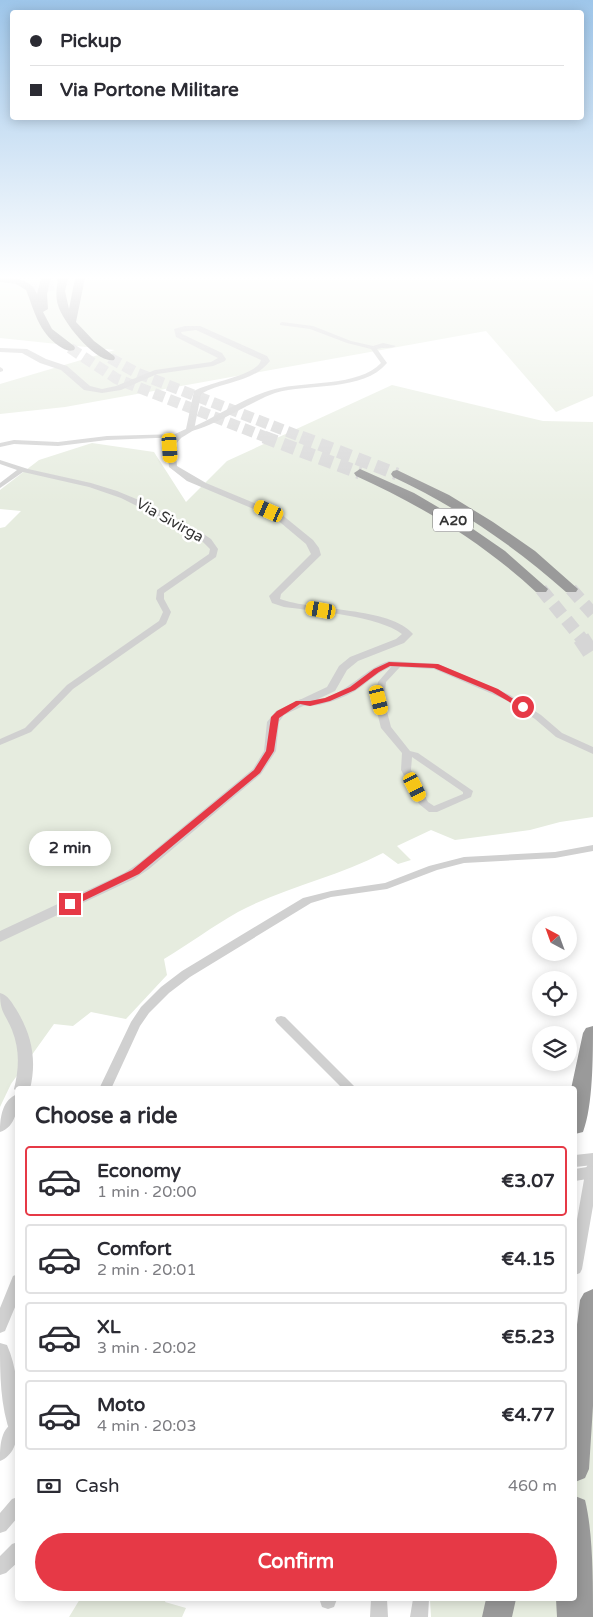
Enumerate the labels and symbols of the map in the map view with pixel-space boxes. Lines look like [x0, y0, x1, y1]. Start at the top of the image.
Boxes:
car [161, 433, 178, 463]
street label: Via Sivirga [133, 494, 207, 546]
car [252, 498, 285, 524]
road number: A20 [433, 508, 473, 532]
car [304, 600, 337, 620]
car [368, 684, 389, 716]
route start [512, 696, 534, 718]
car [401, 770, 428, 804]
callout: 2 min [29, 832, 111, 866]
route end [59, 893, 81, 915]
north arrow [532, 916, 578, 961]

